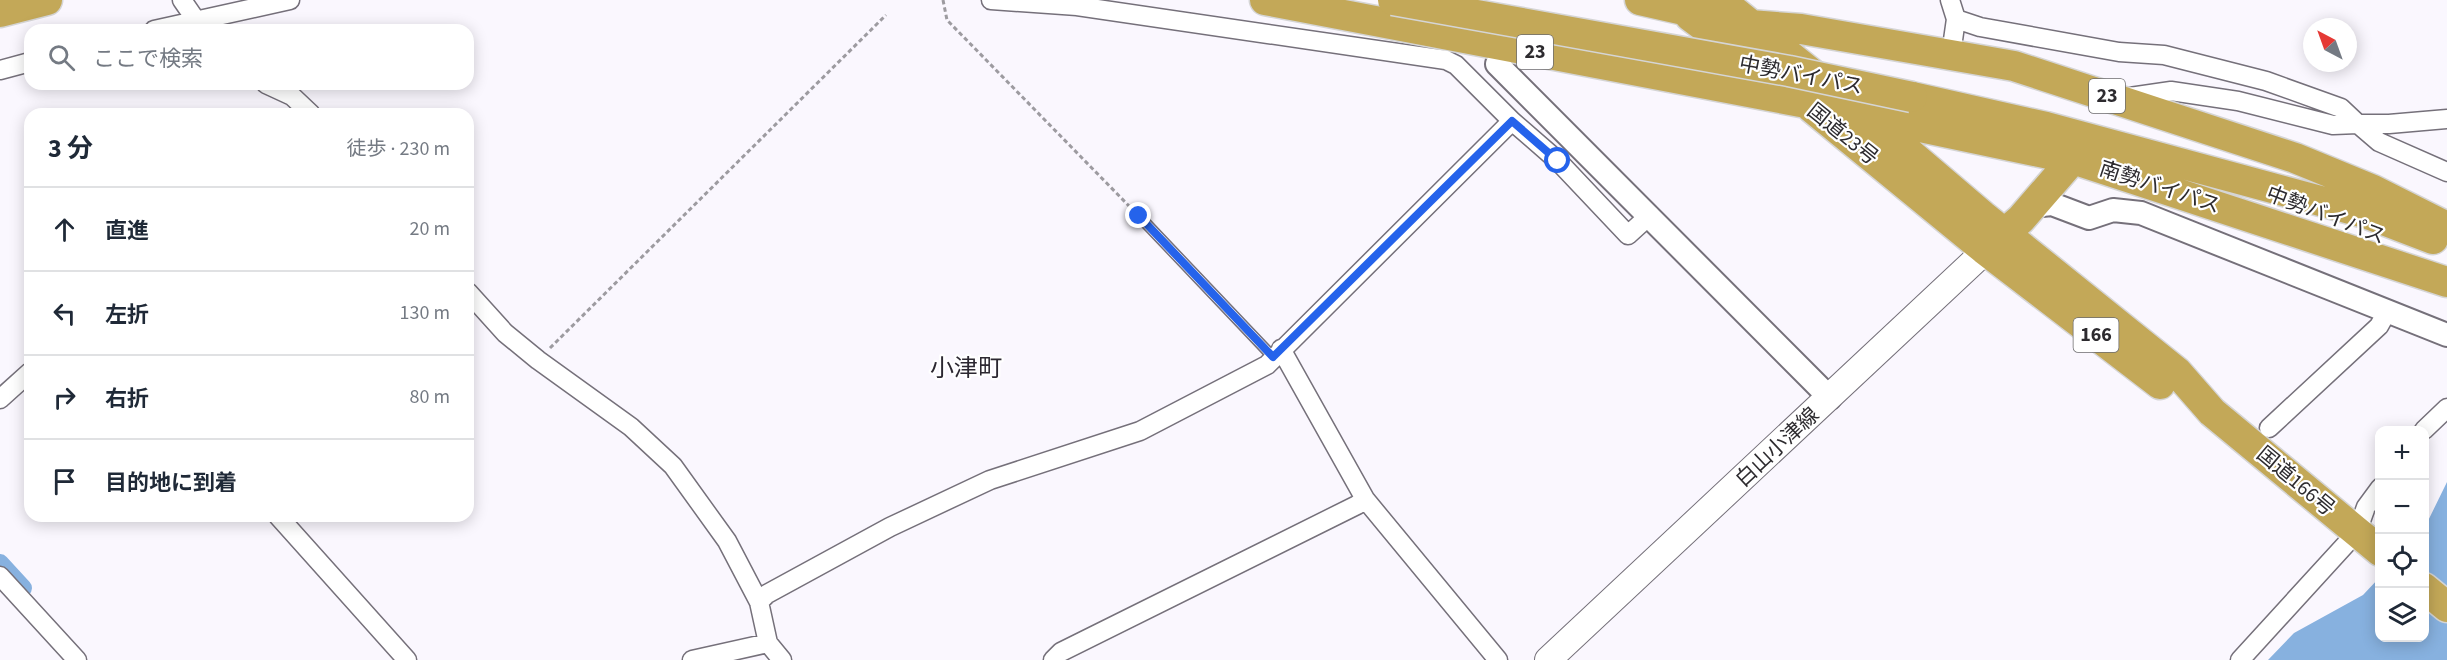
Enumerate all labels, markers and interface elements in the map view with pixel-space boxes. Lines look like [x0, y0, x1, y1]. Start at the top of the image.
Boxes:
north arrow [2303, 18, 2357, 72]
search box [24, 24, 474, 90]
road number: 23 [1517, 35, 1553, 69]
icon: search [45, 41, 78, 74]
text: ここで検索 [93, 43, 203, 75]
street label: 中勢バイパス [1736, 48, 1866, 102]
road number: 23 [2089, 79, 2125, 113]
street label: 国道23号 [1801, 96, 1885, 172]
text: 3 分 [48, 130, 93, 167]
text: 徒歩 · 230 m [347, 135, 450, 163]
route start [1544, 147, 1570, 173]
street label: 南勢バイパス [2096, 153, 2224, 221]
street label: 中勢バイパス [2262, 178, 2390, 252]
route end [1125, 202, 1151, 228]
icon: ahead [48, 213, 81, 246]
text: 直進 [105, 215, 149, 247]
text: 20 m [410, 215, 450, 243]
icon: left [48, 297, 81, 330]
text: 左折 [105, 299, 149, 331]
text: 130 m [400, 299, 450, 327]
road number: 166 [2074, 318, 2118, 352]
district label: 小津町 [930, 351, 1002, 386]
icon: right [48, 381, 81, 414]
text: 右折 [105, 383, 149, 415]
text: 80 m [410, 383, 450, 411]
street label: 白山小津線 [1728, 400, 1826, 494]
map controls [2375, 426, 2429, 642]
button: + [2375, 426, 2429, 480]
street label: 国道166号 [2250, 439, 2342, 523]
icon: arrive [48, 465, 81, 498]
text: 目的地に到着 [105, 467, 237, 499]
button: − [2375, 480, 2429, 534]
button: locate [2375, 534, 2429, 588]
button: layers [2375, 588, 2429, 642]

